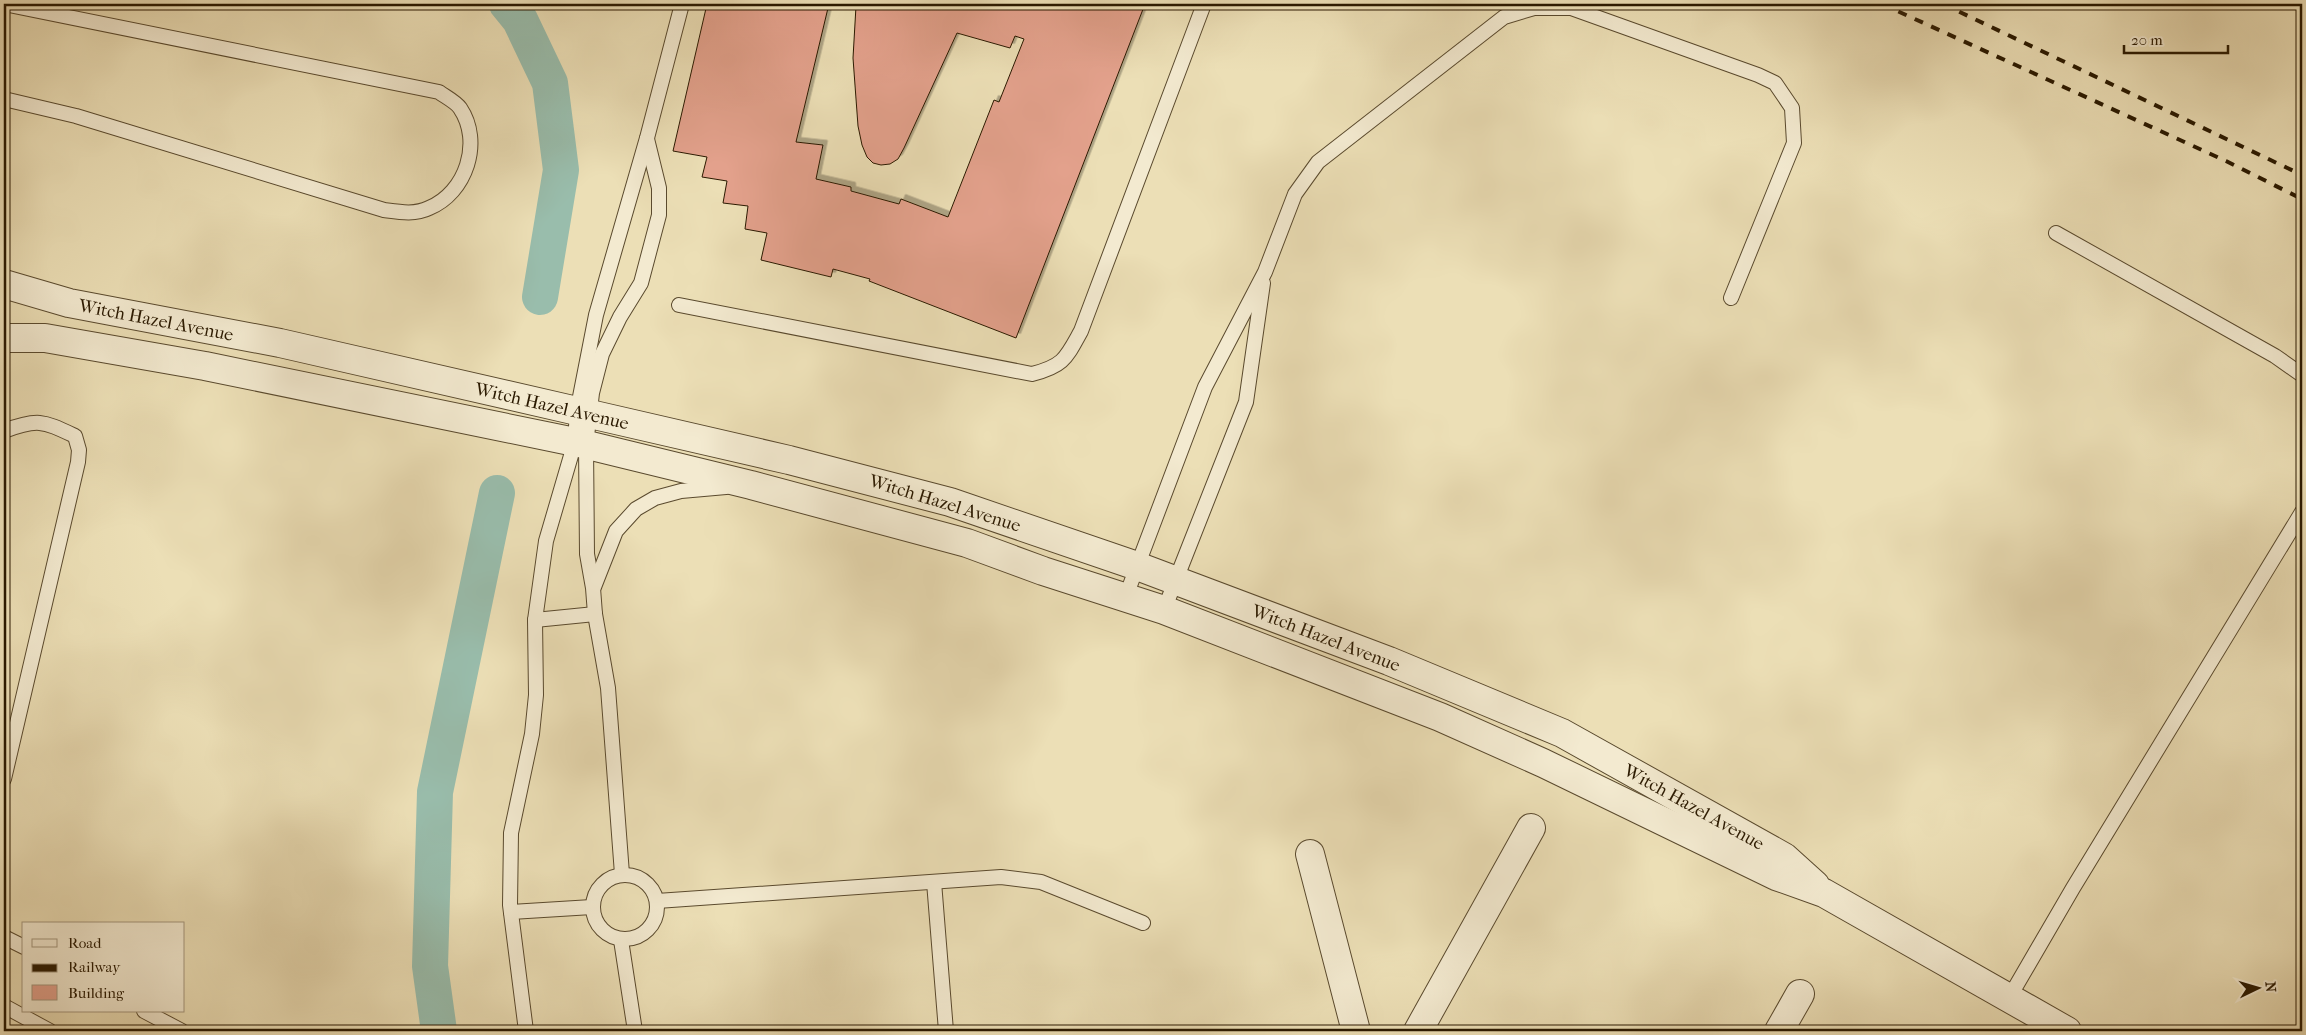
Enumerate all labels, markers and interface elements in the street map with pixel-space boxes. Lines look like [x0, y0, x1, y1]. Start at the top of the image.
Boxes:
scale bar [2124, 22, 2227, 54]
text: 20 m [2131, 31, 2163, 49]
street label: Witch Hazel Avenue [76, 295, 235, 346]
street label: Witch Hazel Avenue [472, 378, 631, 434]
street label: Witch Hazel Avenue [866, 470, 1023, 537]
street label: Witch Hazel Avenue [1248, 600, 1403, 676]
street label: Witch Hazel Avenue [1619, 760, 1768, 855]
legend [22, 922, 185, 1012]
text: Road [68, 934, 102, 952]
text: Railway [68, 958, 121, 976]
north arrow [2234, 962, 2284, 1012]
text: N [2262, 981, 2279, 993]
text: Building [68, 984, 125, 1002]

